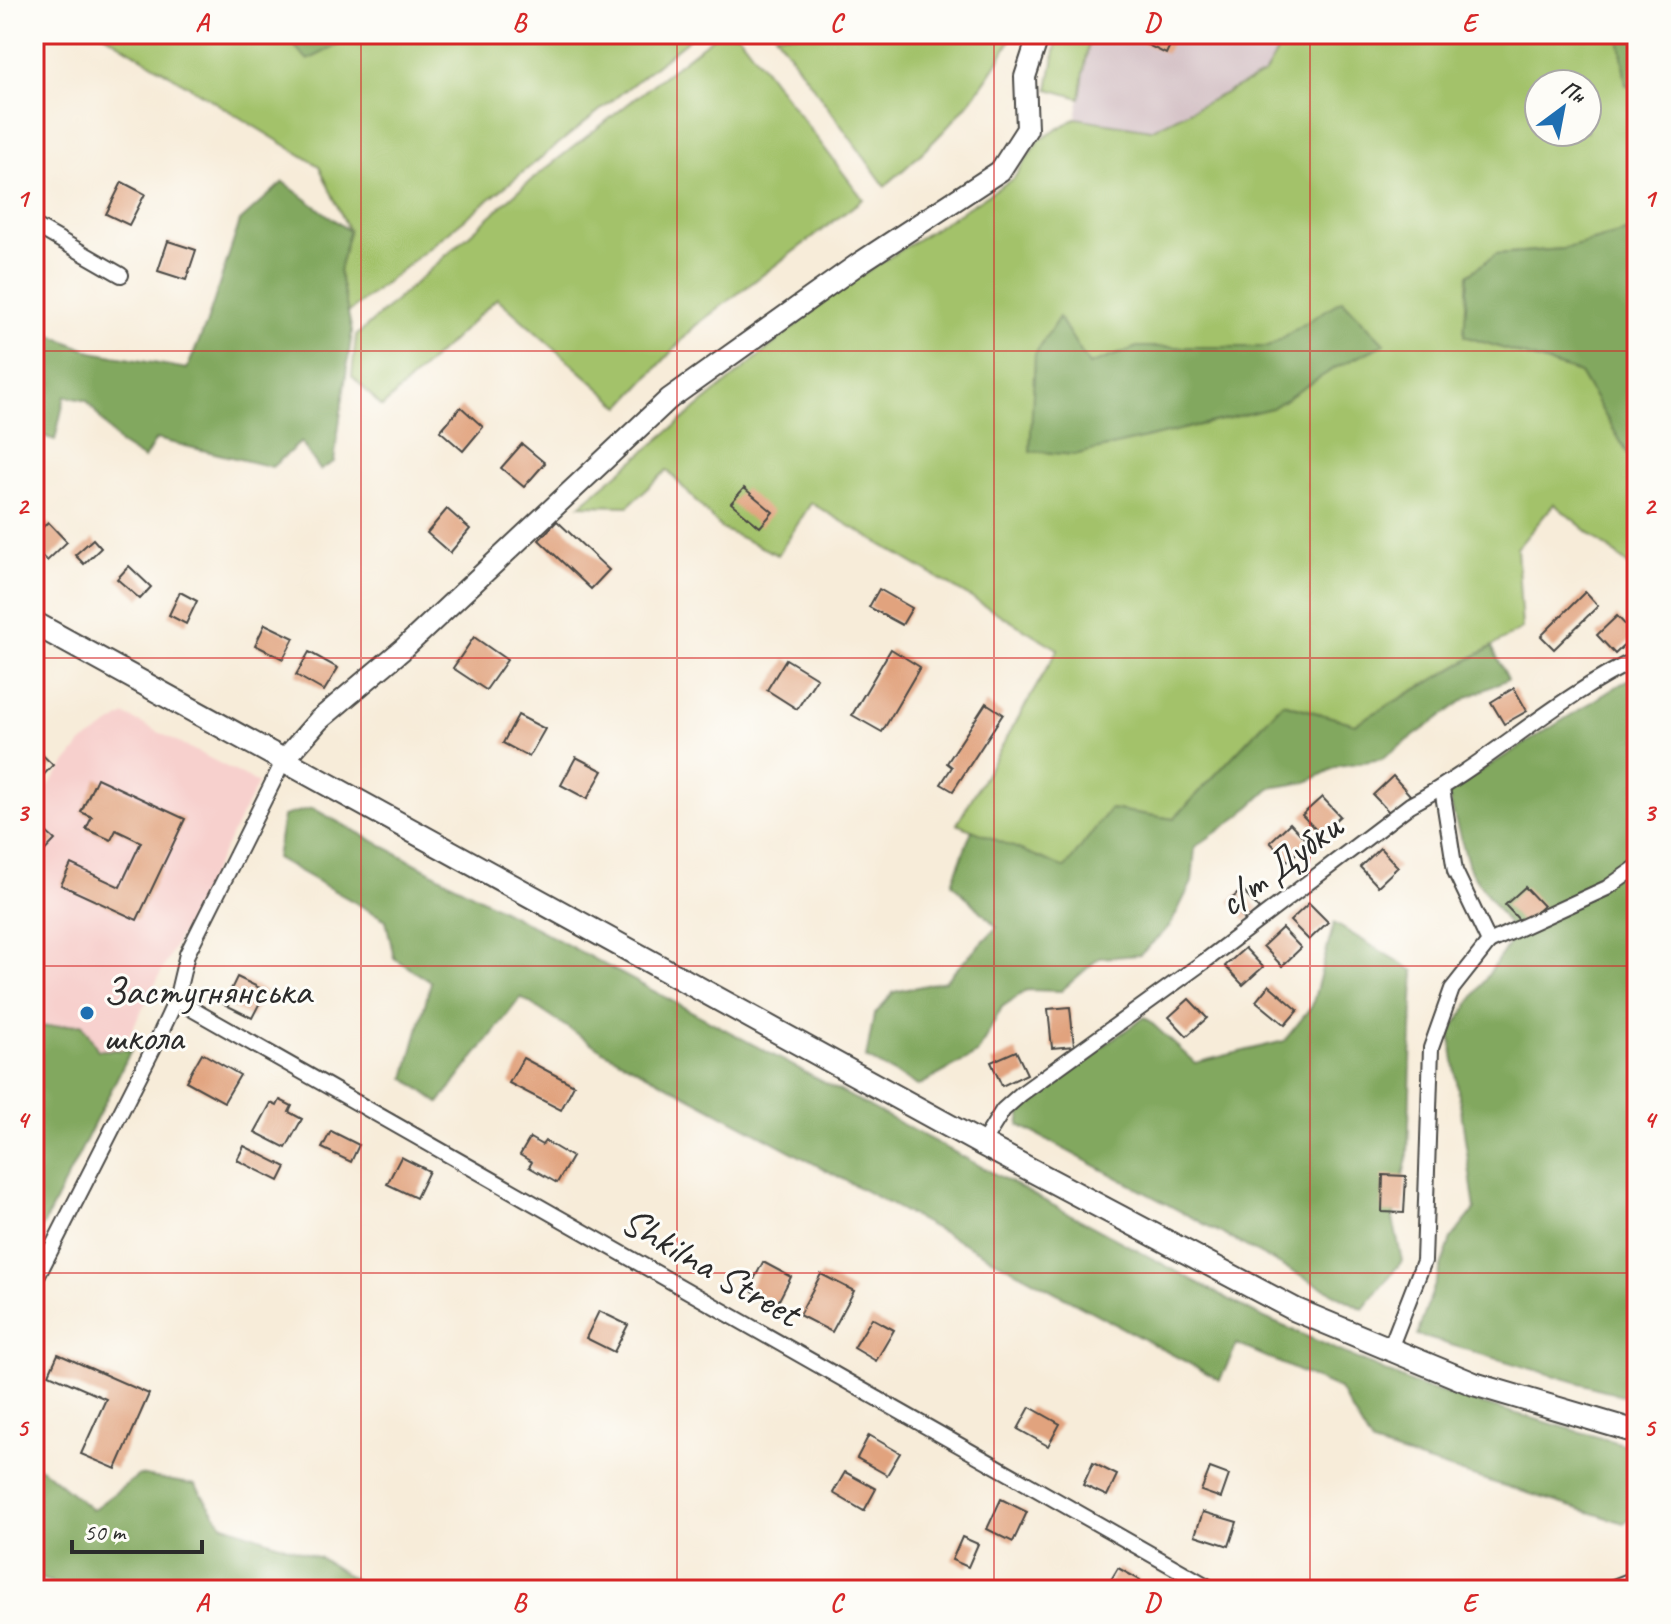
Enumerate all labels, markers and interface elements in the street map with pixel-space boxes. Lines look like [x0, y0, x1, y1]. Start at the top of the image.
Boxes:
text: A [195, 6, 210, 39]
text: B [512, 6, 528, 39]
text: C [830, 6, 846, 39]
text: D [1144, 6, 1162, 39]
text: E [1462, 6, 1480, 39]
north arrow [1523, 68, 1603, 148]
text: Пн [1556, 74, 1591, 111]
text: 1 [16, 182, 31, 215]
text: 1 [1643, 182, 1658, 215]
text: 2 [16, 489, 30, 522]
text: 2 [1643, 489, 1657, 522]
text: 3 [16, 796, 30, 829]
text: 3 [1643, 796, 1657, 829]
street label: с/т Дубки [1207, 800, 1354, 928]
place label: Застугнянська школа [103, 966, 314, 1062]
marker: Застугнянська школа [78, 1004, 96, 1022]
text: 4 [16, 1103, 31, 1136]
text: 4 [1643, 1103, 1658, 1136]
street label: Shkilna Street [612, 1196, 812, 1340]
text: 5 [16, 1411, 30, 1444]
text: 5 [1643, 1411, 1657, 1444]
scale bar [72, 1504, 202, 1554]
text: 50 m [84, 1517, 127, 1547]
text: A [195, 1586, 210, 1619]
text: B [512, 1586, 528, 1619]
text: C [830, 1586, 846, 1619]
text: D [1144, 1586, 1162, 1619]
text: E [1462, 1586, 1480, 1619]

